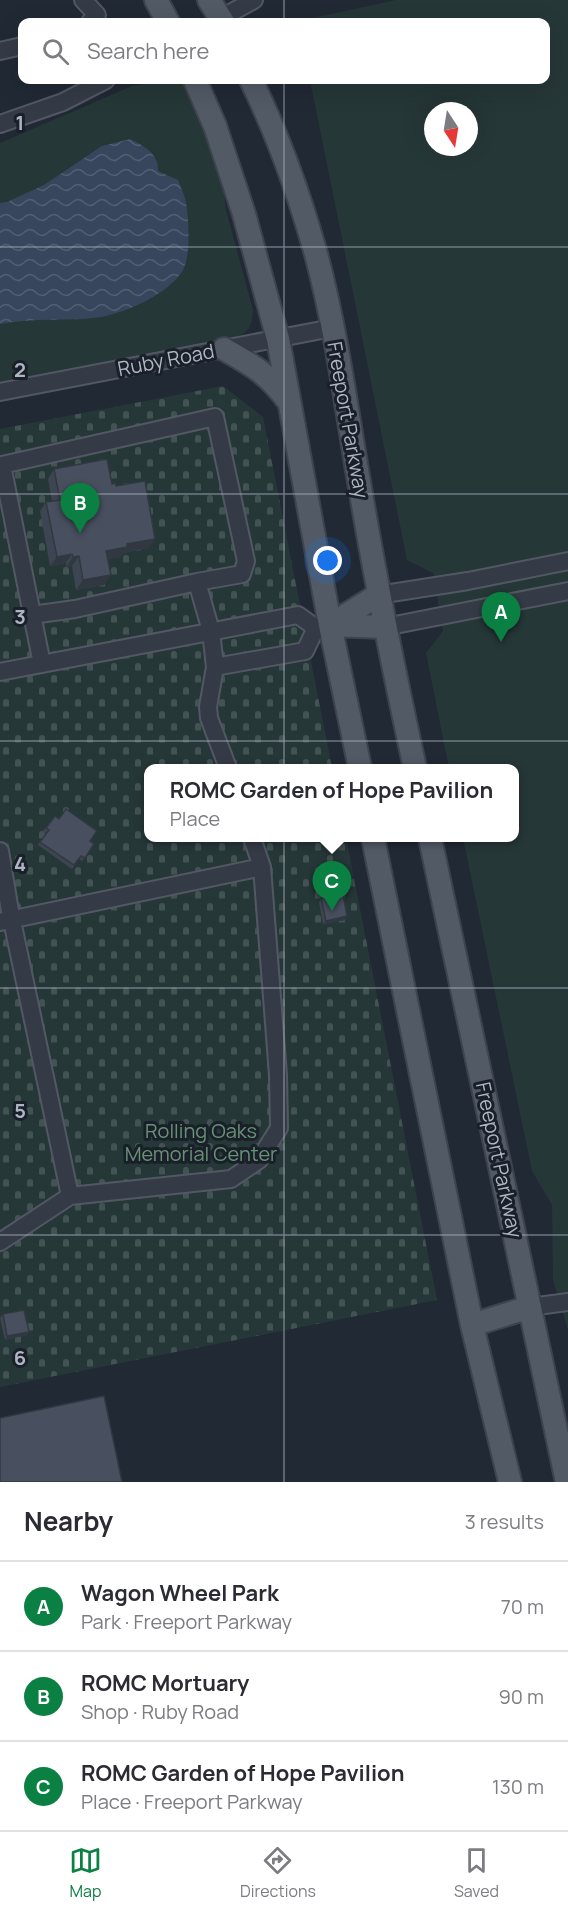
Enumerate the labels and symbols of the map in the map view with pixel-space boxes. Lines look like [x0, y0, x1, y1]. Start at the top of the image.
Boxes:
north arrow [424, 102, 478, 156]
text: 1 [16, 109, 24, 136]
street label: Ruby Road [115, 337, 216, 382]
street label: Freeport Parkway [321, 339, 376, 501]
text: 2 [14, 356, 26, 383]
pin: B [60, 484, 100, 533]
your location [313, 546, 342, 575]
pin: A [482, 592, 520, 642]
text: 3 [14, 603, 26, 630]
text: 4 [14, 850, 26, 877]
pin: C [312, 862, 352, 911]
street label: Freeport Parkway [470, 1079, 529, 1241]
text: 5 [14, 1097, 26, 1124]
park label: Rolling Oaks Memorial Center [125, 1117, 277, 1167]
text: 6 [14, 1344, 26, 1371]

